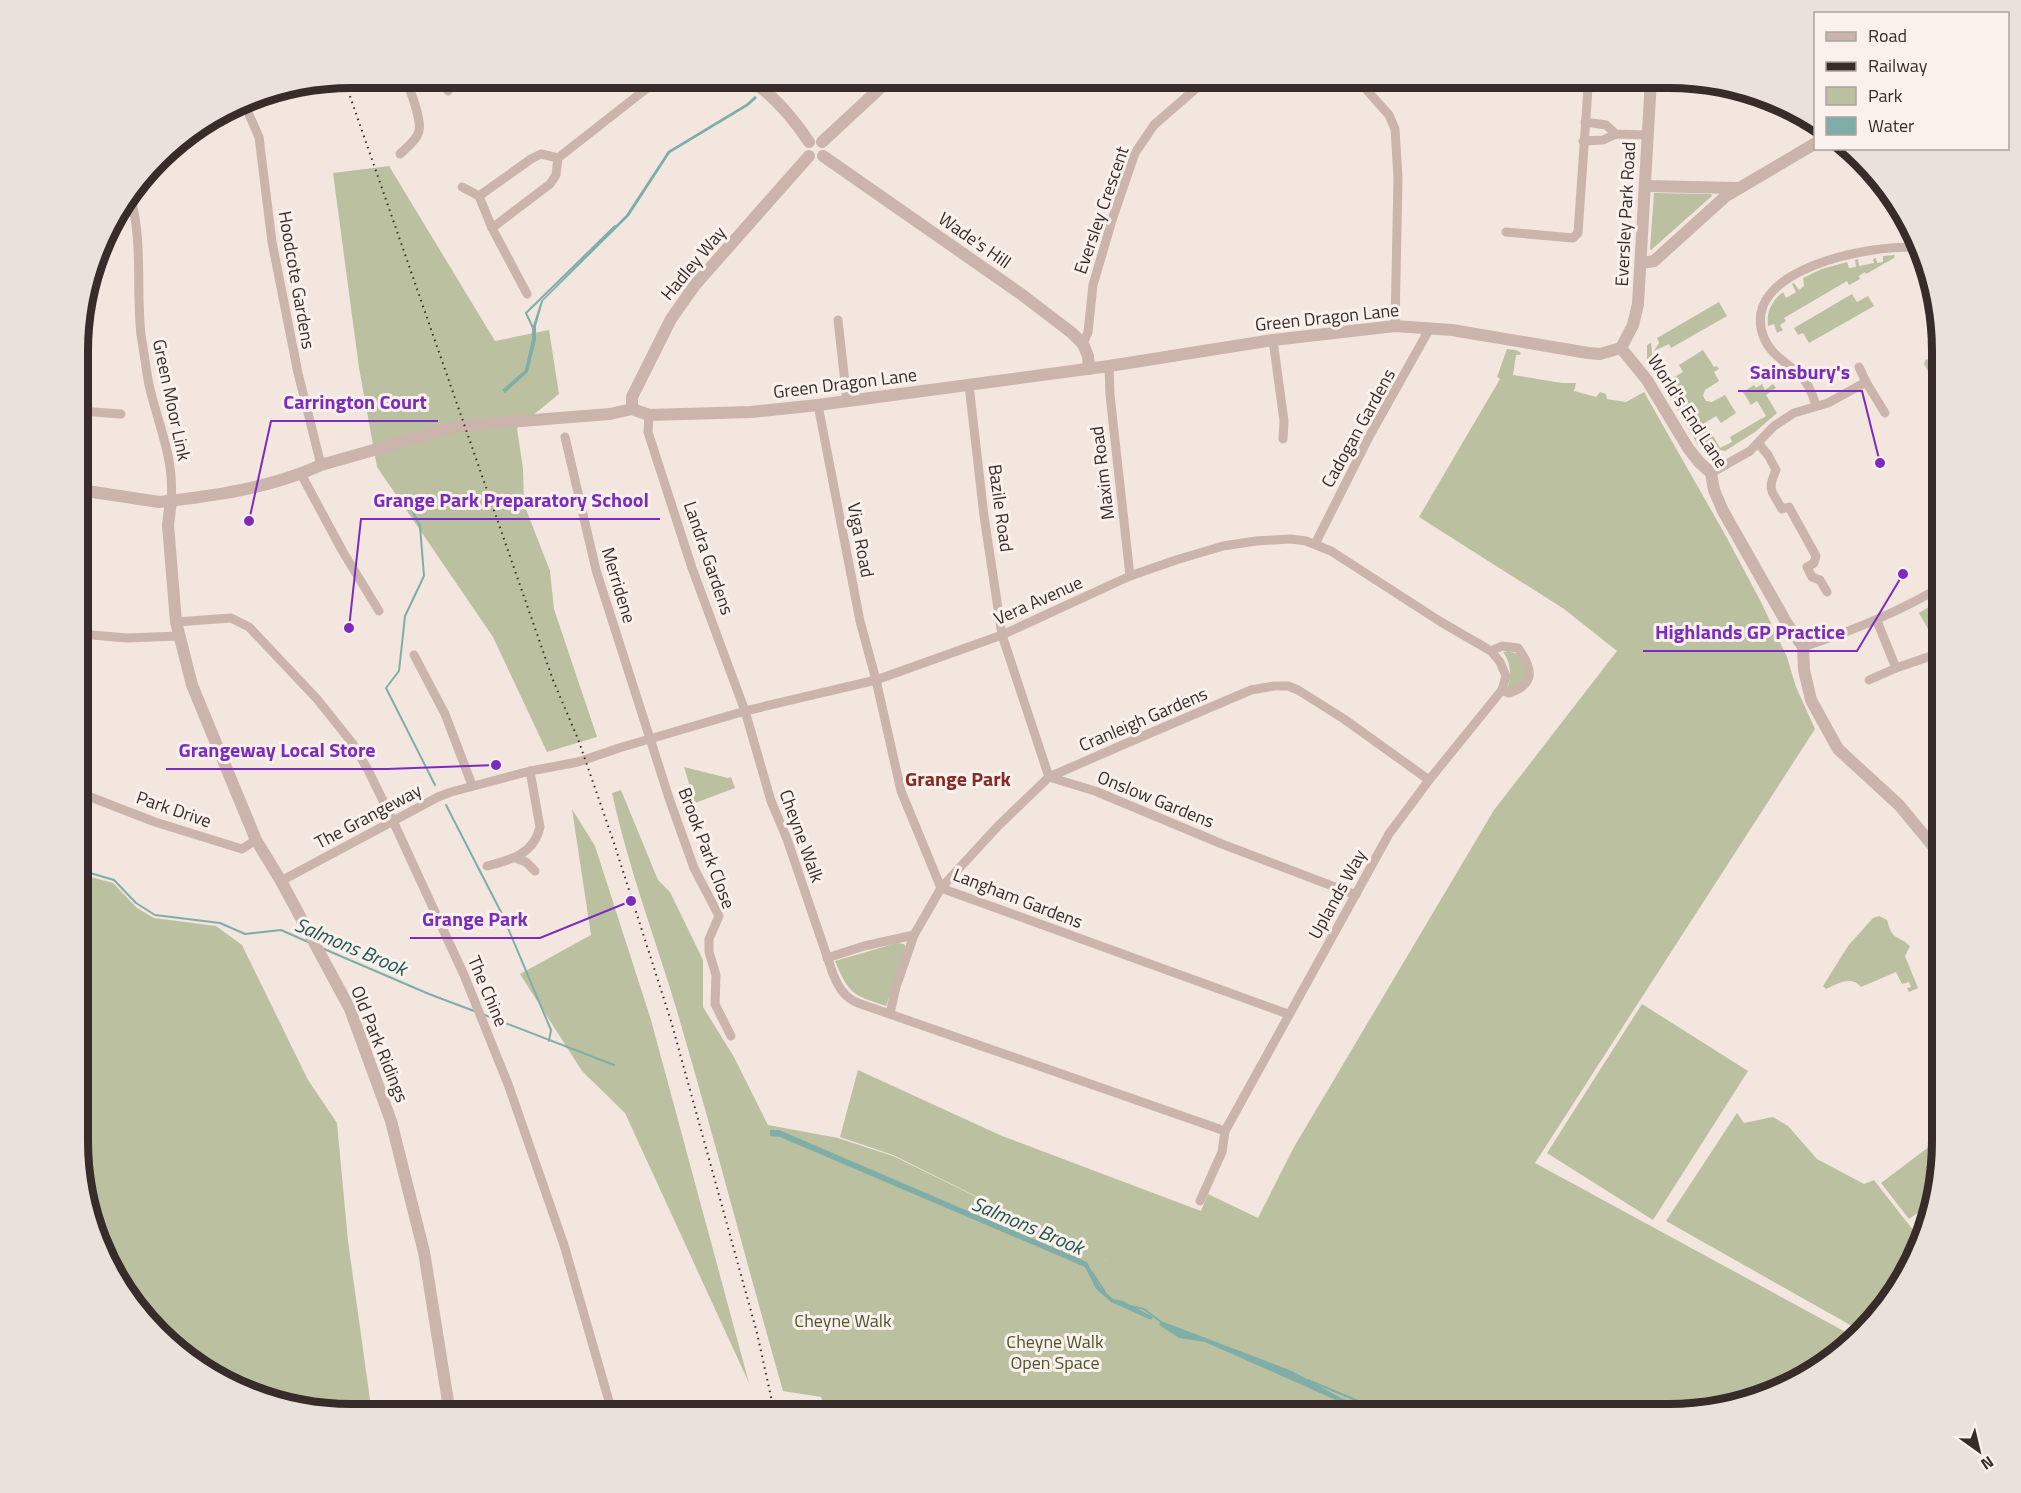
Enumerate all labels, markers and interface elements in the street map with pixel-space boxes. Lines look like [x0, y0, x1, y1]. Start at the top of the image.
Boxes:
legend [1814, 12, 2009, 150]
text: Road [1868, 22, 1907, 49]
text: Railway [1868, 52, 1928, 79]
text: Park [1868, 82, 1903, 109]
text: Water [1868, 112, 1914, 139]
street label: Eversley Park Road [1608, 141, 1642, 287]
street label: Eversley Crescent [1066, 142, 1136, 278]
street label: Wade's Hill [933, 205, 1017, 275]
street label: Hoodcote Gardens [272, 209, 322, 351]
street label: Hadley Way [654, 220, 732, 306]
street label: Green Dragon Lane [1254, 296, 1400, 338]
street label: Green Moor Link [146, 337, 198, 464]
street label: World's End Lane [1641, 349, 1735, 473]
callout: Sainsbury's [1738, 353, 1862, 391]
text: Sainsbury's [1750, 356, 1850, 387]
street label: Green Dragon Lane [772, 361, 918, 405]
street label: Cadogan Gardens [1314, 364, 1402, 492]
callout: Carrington Court [271, 383, 438, 421]
text: Carrington Court [283, 386, 427, 417]
street label: Maxim Road [1083, 425, 1121, 521]
street label: Bazile Road [981, 462, 1021, 554]
callout: Grange Park Preparatory School [361, 481, 660, 519]
text: Grange Park Preparatory School [373, 484, 649, 515]
street label: Landra Gardens [677, 497, 741, 619]
street label: Viga Road [841, 500, 881, 580]
street label: Merridene [595, 544, 643, 626]
street label: Vera Avenue [989, 568, 1087, 632]
callout: Highlands GP Practice [1643, 613, 1857, 651]
text: Highlands GP Practice [1655, 616, 1845, 647]
street label: Cranleigh Gardens [1074, 680, 1212, 758]
callout: Grangeway Local Store [166, 731, 387, 769]
text: Grangeway Local Store [178, 734, 376, 765]
district label: Grange Park [905, 763, 1012, 794]
street label: Onslow Gardens [1093, 763, 1219, 835]
street label: The Grangeway [310, 776, 427, 856]
street label: Brook Park Close [671, 783, 743, 913]
street label: Park Drive [133, 784, 215, 834]
street label: Cheyne Walk [773, 786, 831, 887]
street label: Uplands Way [1301, 844, 1373, 944]
street label: Langham Gardens [949, 861, 1087, 935]
callout: Grange Park [410, 900, 540, 938]
text: Grange Park [422, 903, 529, 934]
water label: Salmons Brook [290, 909, 414, 984]
street label: The Chine [461, 952, 515, 1030]
street label: Old Park Ridings [344, 982, 416, 1106]
water label: Salmons Brook [967, 1188, 1091, 1263]
park label: Cheyne Walk [794, 1307, 892, 1334]
park label: Cheyne Walk Open Space [1006, 1328, 1104, 1376]
north arrow [1949, 1421, 2009, 1481]
text: N [1976, 1450, 1999, 1476]

